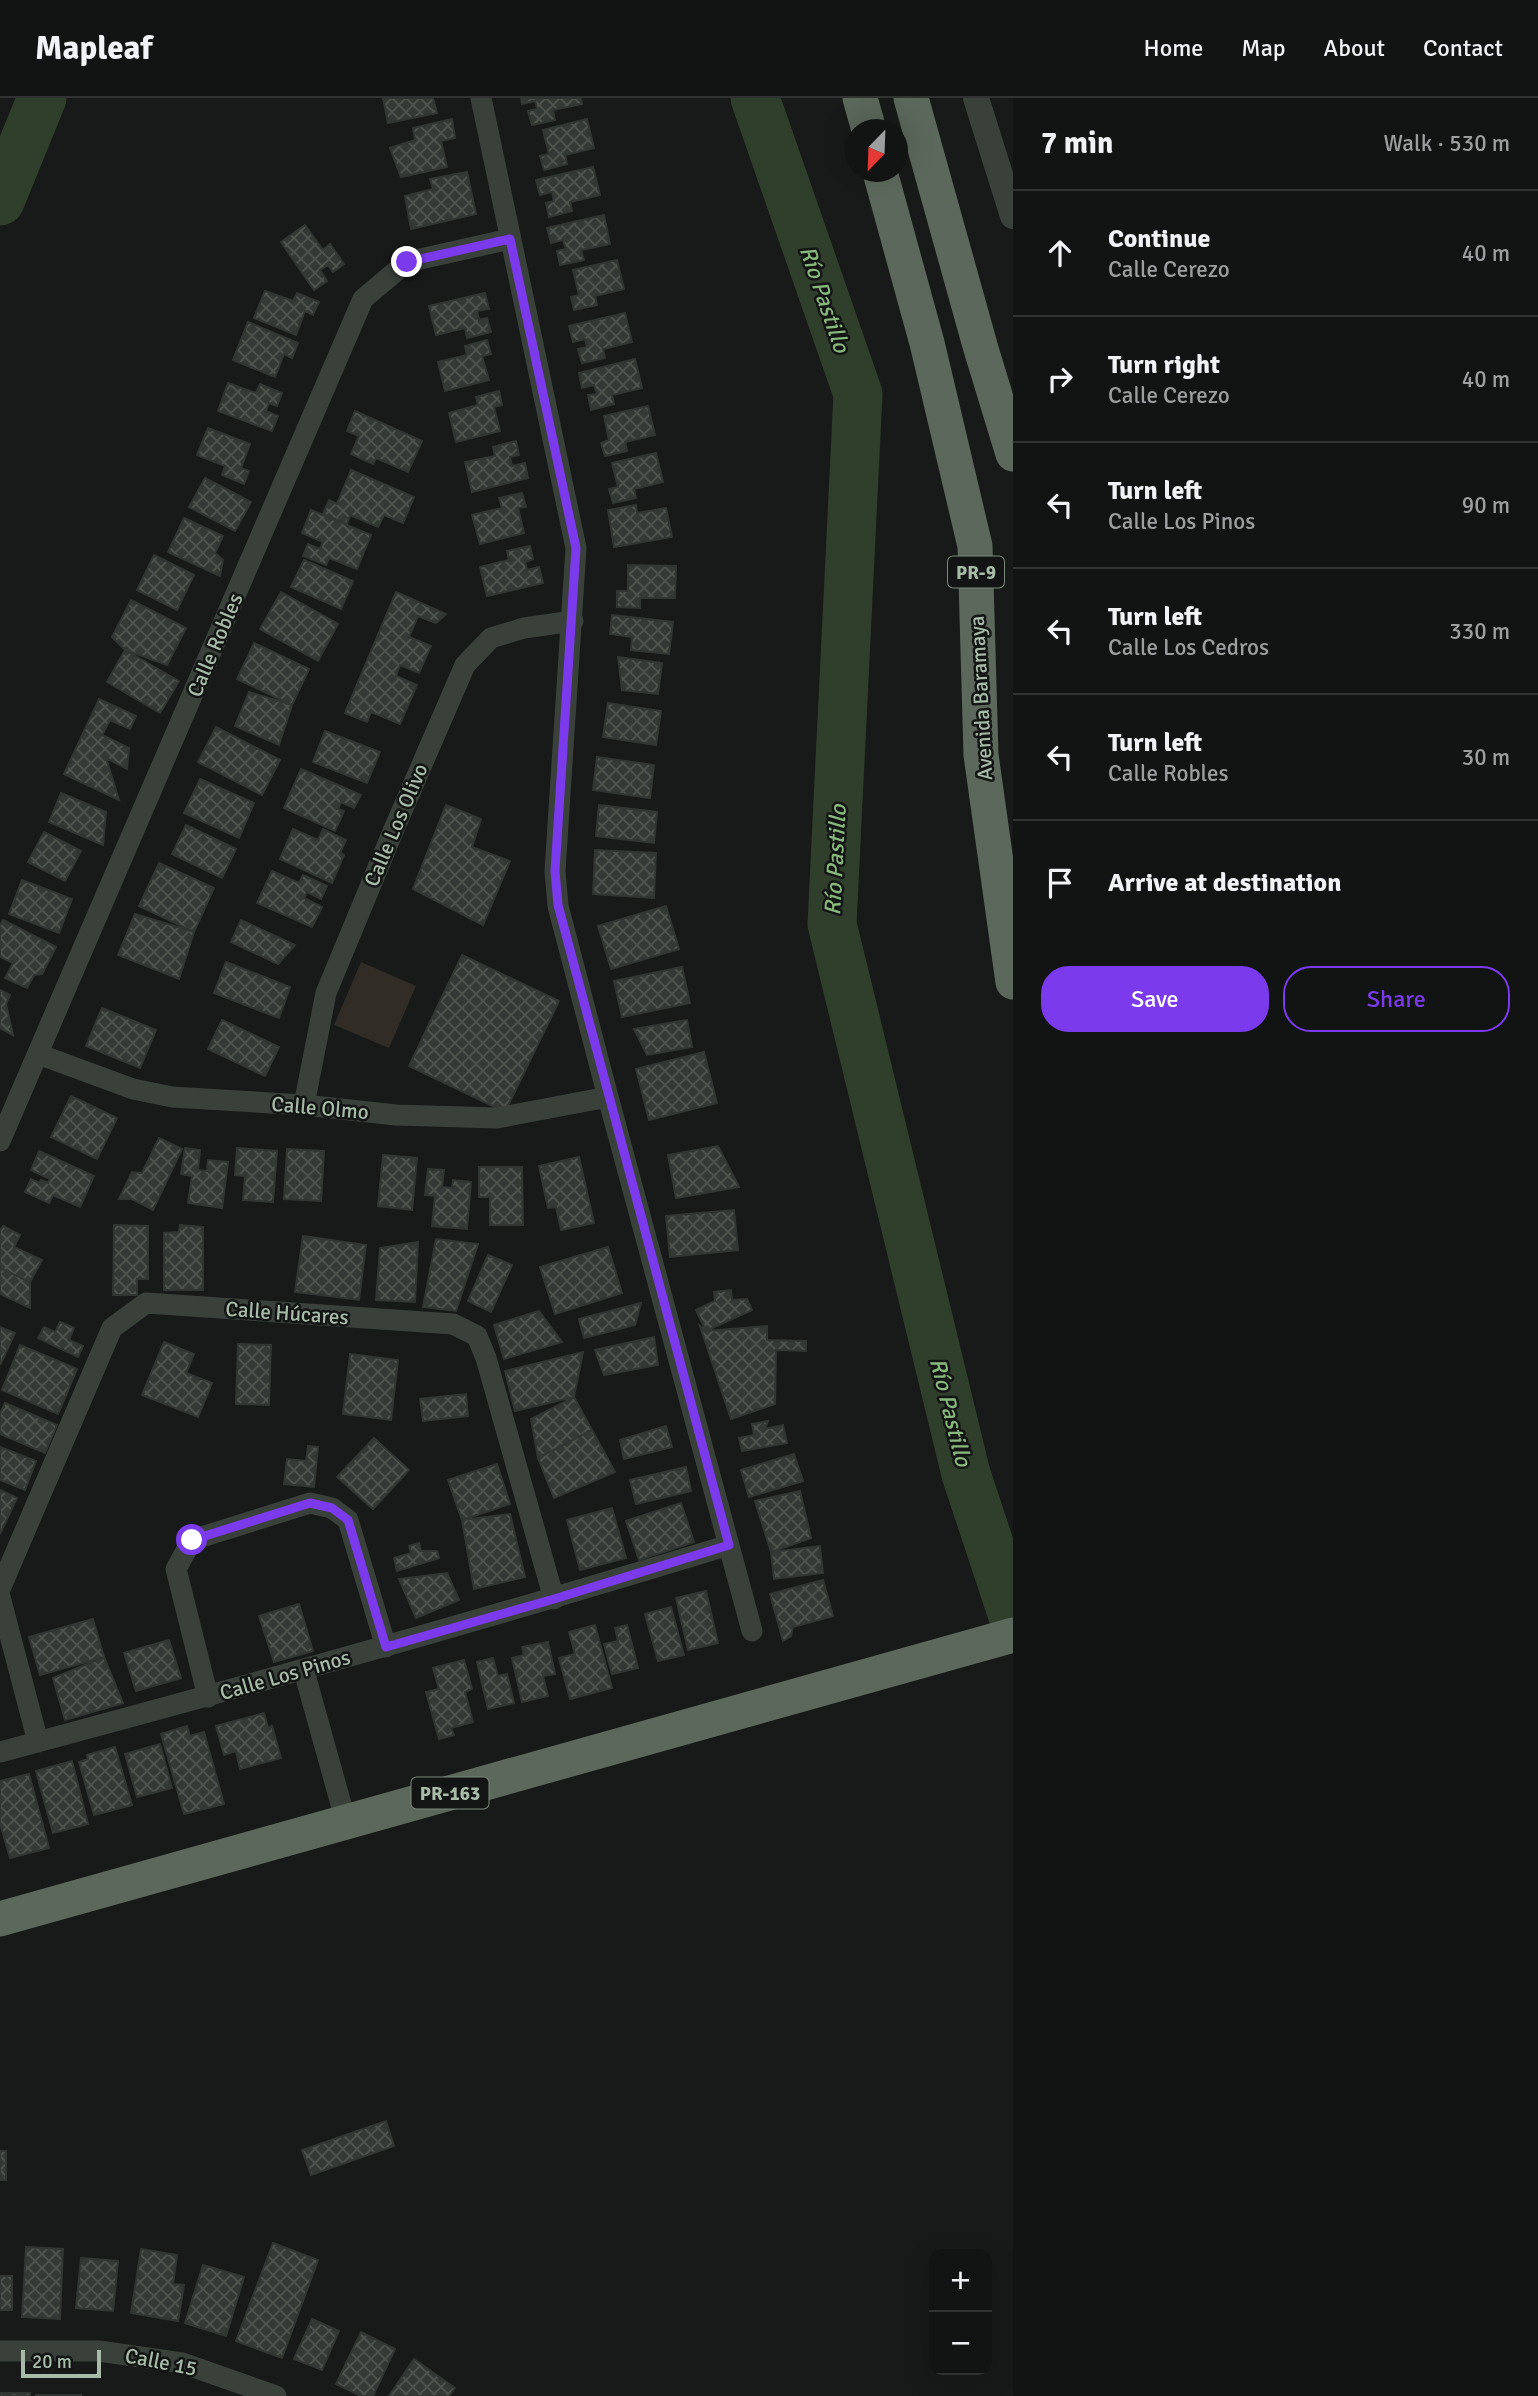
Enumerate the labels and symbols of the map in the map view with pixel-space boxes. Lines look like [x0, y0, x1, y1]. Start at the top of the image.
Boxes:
north arrow [845, 119, 908, 182]
water label: Río Pastillo [793, 242, 857, 357]
route end [391, 246, 422, 277]
road number: PR-9 [948, 556, 1004, 587]
street label: Calle Robles [182, 589, 248, 701]
street label: Avenida Baramaya [964, 615, 998, 781]
street label: Calle Los Olivo [358, 760, 434, 890]
water label: Río Pastillo [818, 803, 853, 916]
street label: Calle Olmo [270, 1091, 370, 1125]
street label: Calle Húcares [225, 1296, 349, 1330]
water label: Río Pastillo [923, 1355, 978, 1470]
route start [176, 1524, 207, 1555]
street label: Calle Los Pinos [217, 1644, 353, 1706]
road number: PR-163 [412, 1778, 489, 1808]
street label: Calle 15 [123, 2342, 199, 2382]
scale bar [21, 2347, 102, 2379]

